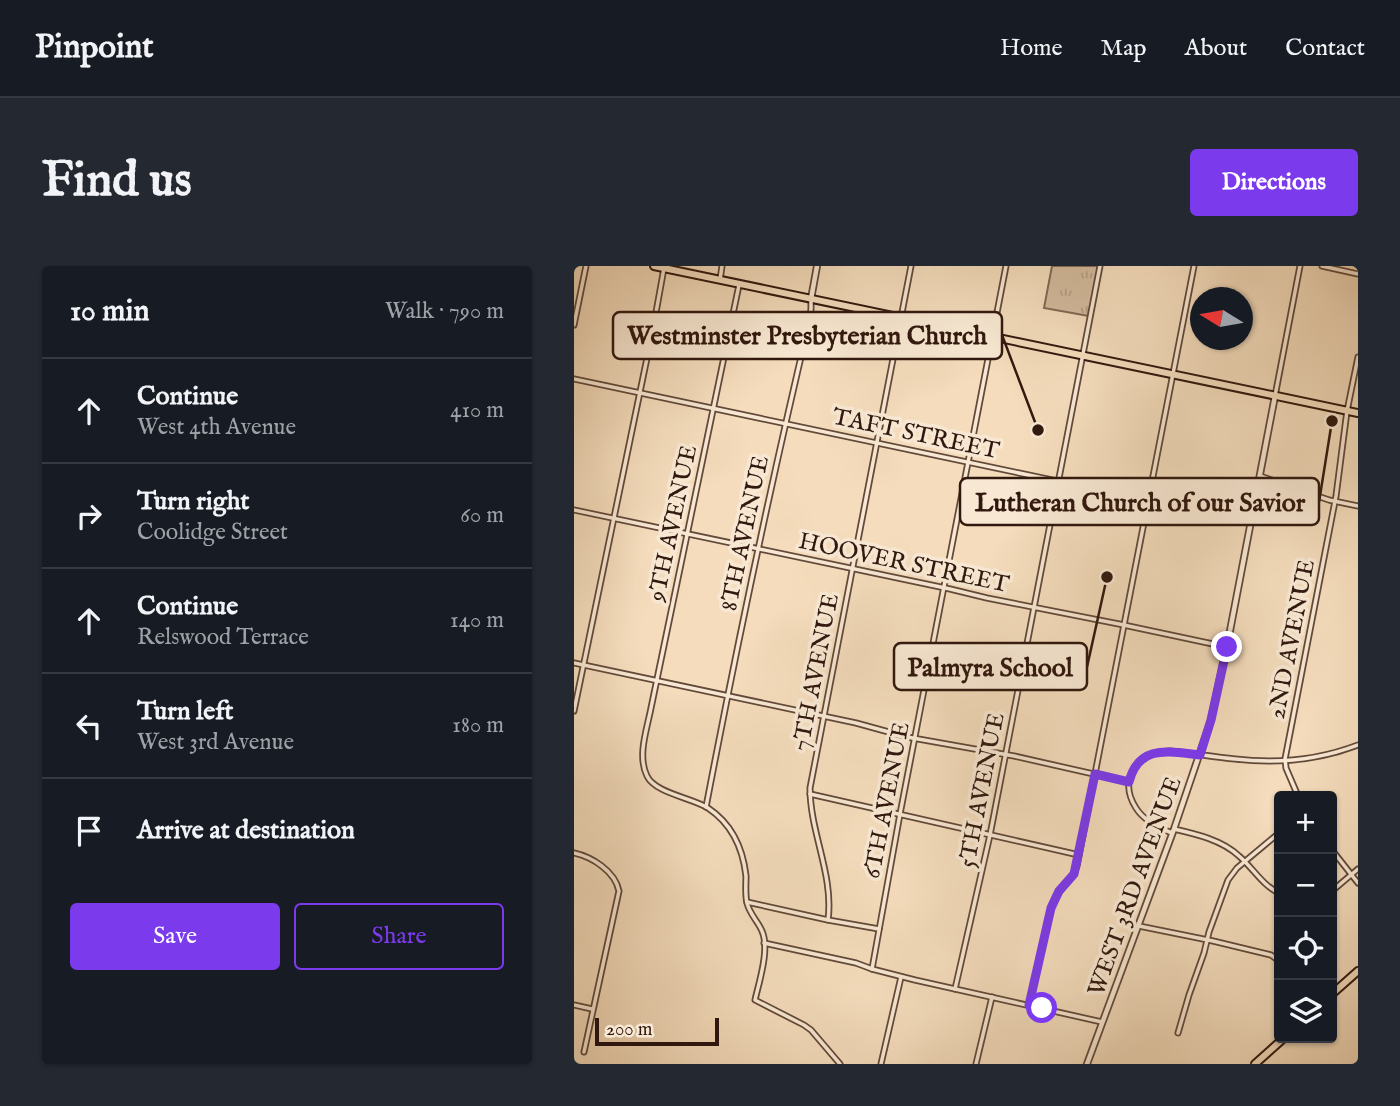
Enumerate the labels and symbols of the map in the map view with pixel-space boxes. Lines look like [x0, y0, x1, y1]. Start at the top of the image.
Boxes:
north arrow [1190, 287, 1253, 350]
callout: Westminster Presbyterian Church [613, 312, 1002, 359]
text: Westminster Presbyterian Church [626, 320, 988, 353]
street label: TAFT STREET [829, 402, 1003, 467]
street label: 9TH AVENUE [642, 442, 705, 605]
street label: 8TH AVENUE [714, 453, 777, 614]
callout: Lutheran Church of our Savior [960, 478, 1319, 525]
text: Lutheran Church of our Savior [975, 487, 1306, 520]
street label: HOOVER STREET [796, 526, 1012, 601]
street label: 2ND AVENUE [1262, 557, 1323, 722]
street label: 7TH AVENUE [786, 591, 847, 754]
route end [1211, 631, 1242, 662]
callout: Palmyra School [894, 643, 1087, 690]
text: Palmyra School [907, 652, 1074, 685]
street label: 5TH AVENUE [952, 710, 1013, 870]
street label: 6TH AVENUE [857, 719, 918, 881]
street label: WEST 3RD AVENUE [1081, 773, 1190, 1001]
route start [1026, 992, 1057, 1023]
scale bar [595, 1015, 719, 1047]

